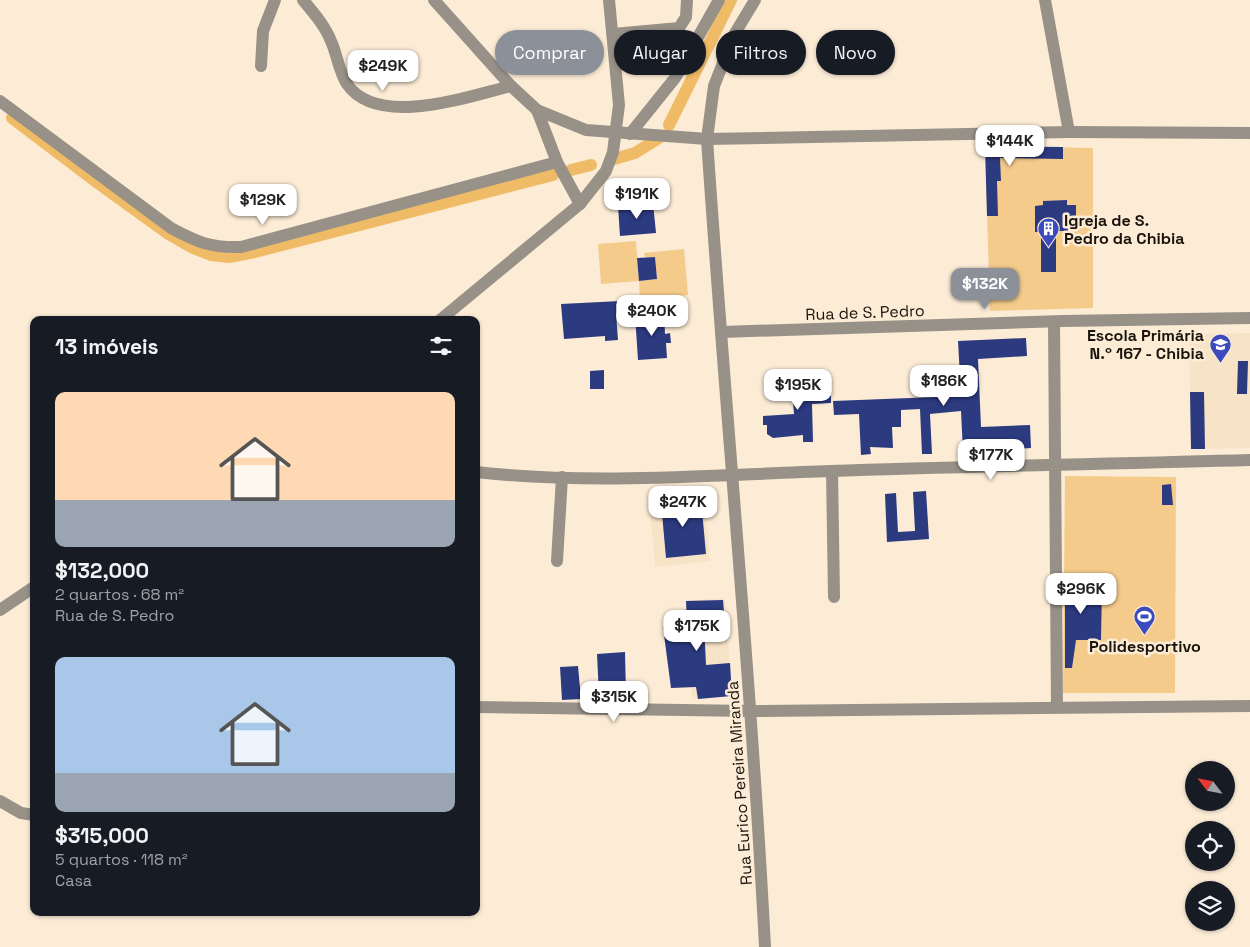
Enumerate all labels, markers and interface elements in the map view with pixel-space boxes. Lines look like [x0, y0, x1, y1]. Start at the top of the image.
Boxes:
chip: Comprar [495, 30, 604, 75]
chip: Alugar [614, 30, 706, 75]
chip: Filtros [716, 30, 806, 75]
chip: Novo [816, 30, 895, 75]
pin: $249K [348, 49, 418, 92]
text: $249K [358, 55, 408, 76]
pin: $144K [975, 124, 1045, 167]
text: $144K [986, 130, 1034, 151]
pin: $191K [602, 178, 672, 220]
text: $191K [615, 183, 659, 204]
pin: $129K [228, 184, 298, 226]
text: $129K [240, 189, 286, 210]
place label: Igreja de S. Pedro da Chibia [1064, 210, 1184, 249]
building icon: Igreja de S. Pedro da Chibia [1036, 217, 1060, 248]
pin: $132K [950, 268, 1020, 310]
text: $132K [962, 273, 1008, 294]
pin: $240K [617, 294, 687, 337]
text: $240K [627, 300, 677, 321]
street label: Rua de S. Pedro [805, 300, 925, 325]
place label: Escola Primária N.º 167 - Chibia [1087, 325, 1204, 364]
icon: filters [427, 332, 455, 360]
school or university icon: Escola Primária N.º 167 - Chibia [1208, 332, 1232, 363]
text: 13 imóveis [55, 333, 159, 360]
pin: $186K [909, 364, 979, 407]
pin: $195K [763, 368, 833, 411]
text: $186K [921, 370, 967, 391]
text: $195K [775, 374, 821, 395]
icon: home [210, 424, 300, 514]
pin: $177K [956, 438, 1026, 481]
text: $177K [969, 444, 1013, 465]
pin: $247K [648, 486, 718, 528]
text: $247K [659, 491, 707, 512]
text: $132,000 [55, 557, 149, 584]
pin: $296K [1046, 572, 1116, 615]
text: $296K [1057, 578, 1105, 599]
text: 2 quartos · 68 m² [55, 584, 184, 605]
text: Rua de S. Pedro [55, 605, 174, 626]
sports icon: Polidesportivo [1133, 605, 1157, 636]
pin: $175K [662, 610, 732, 652]
text: $175K [674, 615, 720, 636]
place label: Polidesportivo [1089, 636, 1201, 657]
pin: $315K [579, 680, 649, 723]
street label: Rua Eurico Pereira Miranda [722, 680, 757, 886]
text: $315K [591, 686, 637, 707]
icon: home [210, 689, 300, 779]
north arrow [1185, 761, 1235, 811]
map controls [1185, 761, 1235, 931]
button: locate [1185, 821, 1235, 871]
text: $315,000 [55, 822, 149, 849]
text: 5 quartos · 118 m² [55, 849, 188, 870]
text: Casa [55, 870, 92, 891]
button: layers [1185, 881, 1235, 931]

